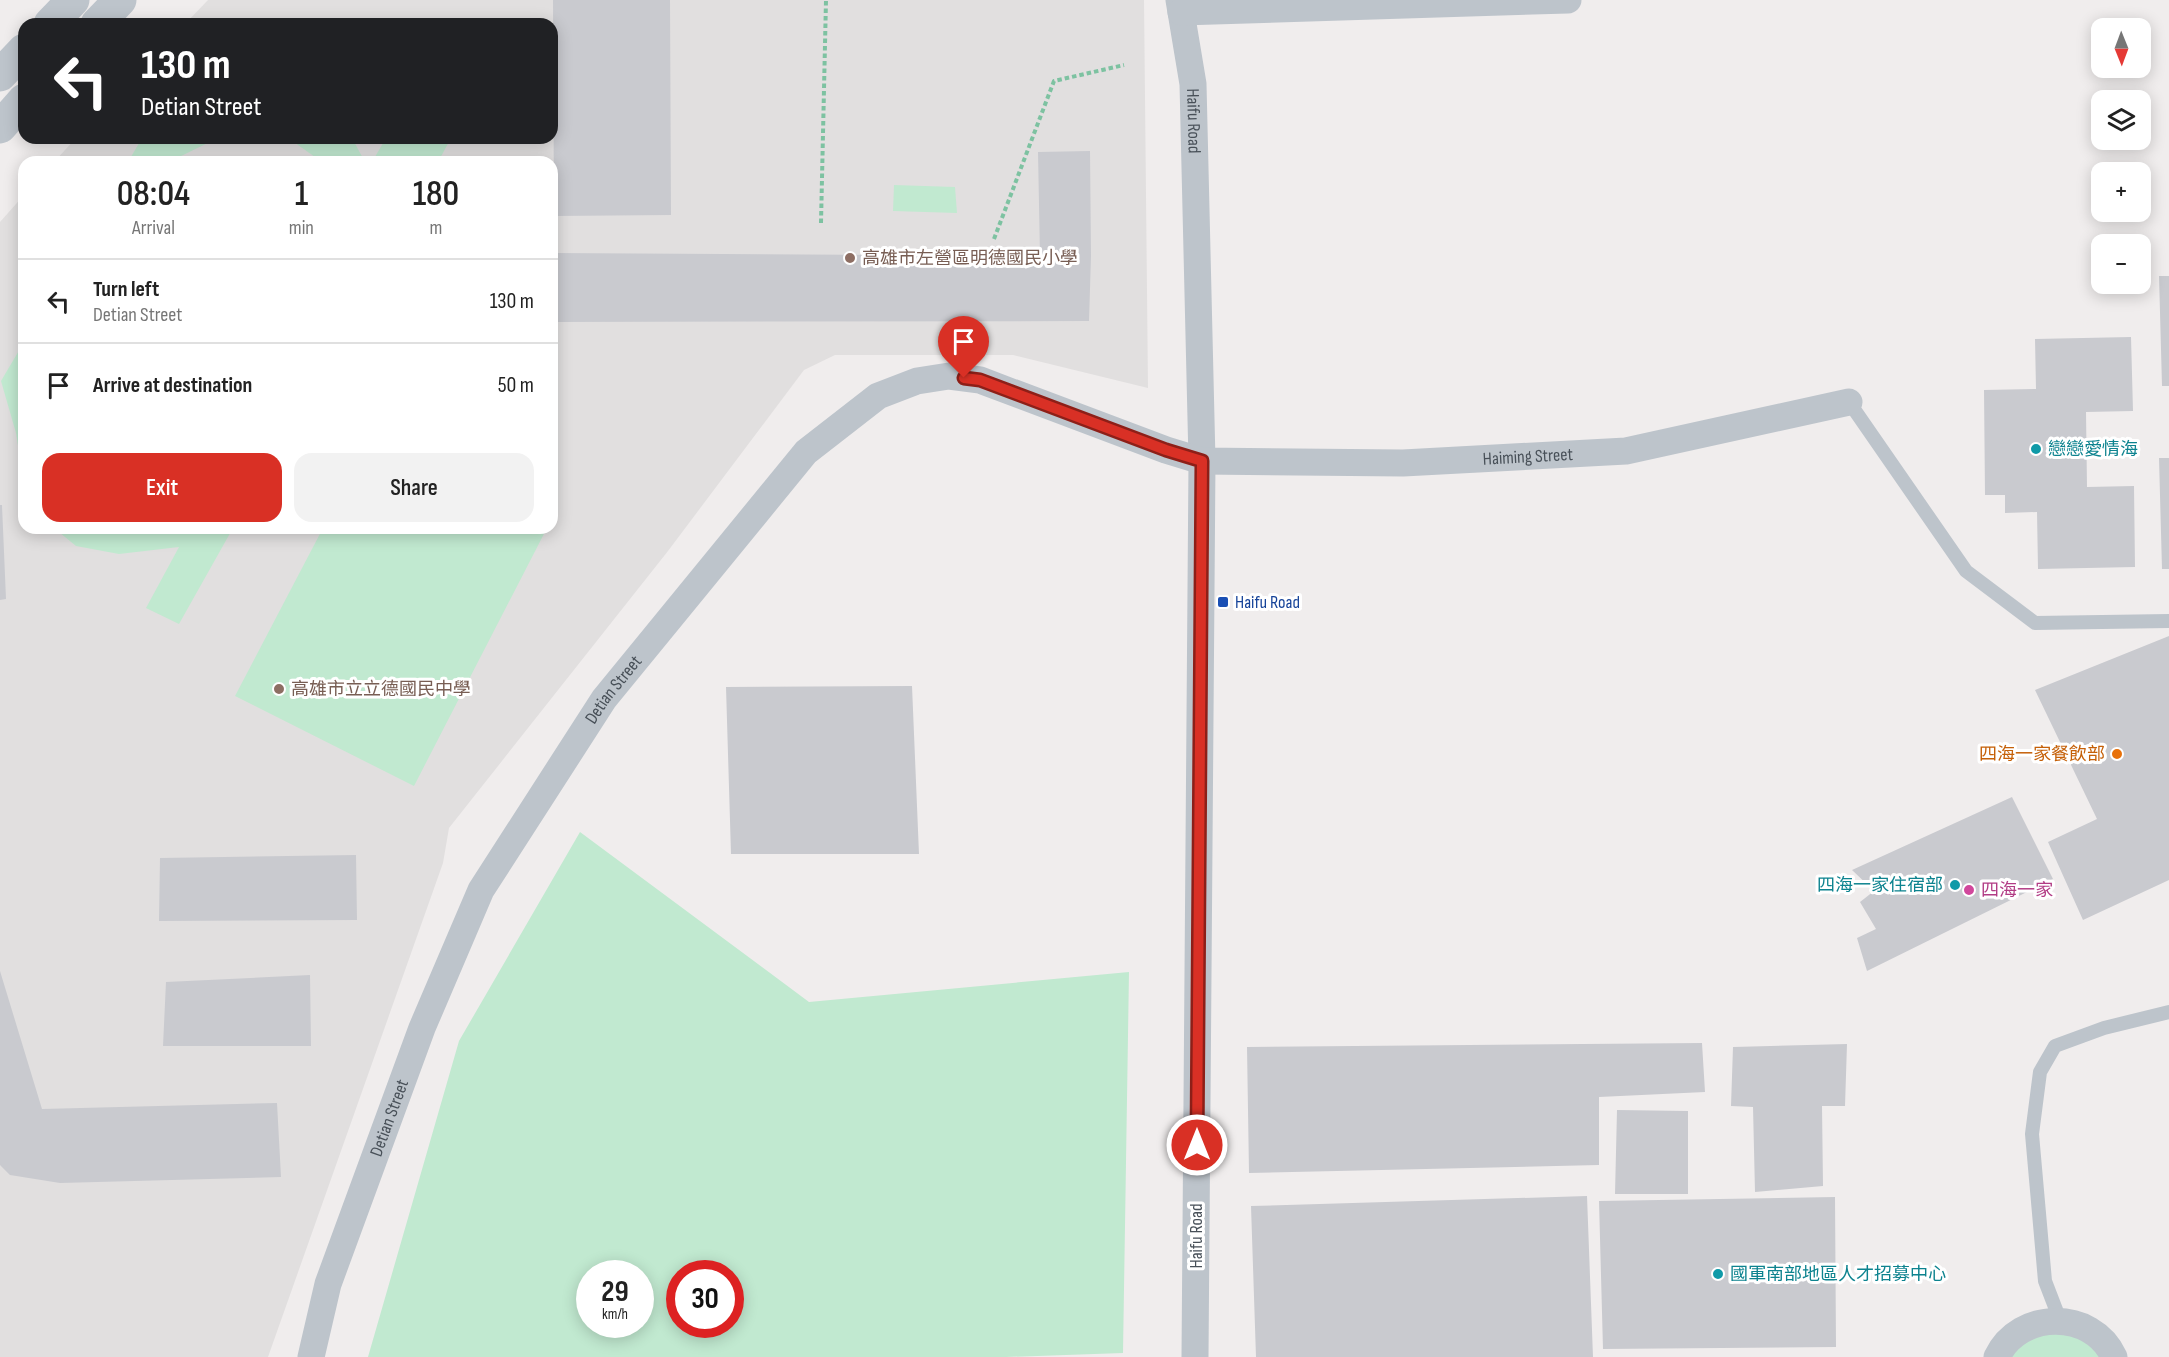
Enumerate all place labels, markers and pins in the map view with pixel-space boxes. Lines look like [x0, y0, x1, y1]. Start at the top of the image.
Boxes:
place label: 高雄市左營區明德國民小學 [862, 248, 1078, 269]
marker: 高雄市左營區明德國民小學 [843, 251, 857, 265]
pin [938, 316, 989, 378]
place label: 戀戀愛情海 [2048, 439, 2138, 460]
marker: 戀戀愛情海 [2029, 442, 2043, 456]
place label: Haifu Road [1235, 592, 1300, 613]
marker: Haifu Road [1216, 595, 1230, 609]
place label: 高雄市立立德國民中學 [291, 679, 471, 700]
marker: 高雄市立立德國民中學 [272, 682, 286, 696]
place label: 四海一家餐飲部 [1979, 744, 2105, 765]
marker: 四海一家餐飲部 [2110, 747, 2124, 761]
place label: 四海一家住宿部 [1817, 875, 1943, 896]
marker: 四海一家住宿部 [1948, 878, 1962, 892]
place label: 四海一家 [1981, 880, 2053, 901]
marker: 四海一家 [1962, 883, 1976, 897]
place label: 國軍南部地區人才招募中心 [1730, 1264, 1946, 1285]
marker: 國軍南部地區人才招募中心 [1711, 1267, 1725, 1281]

